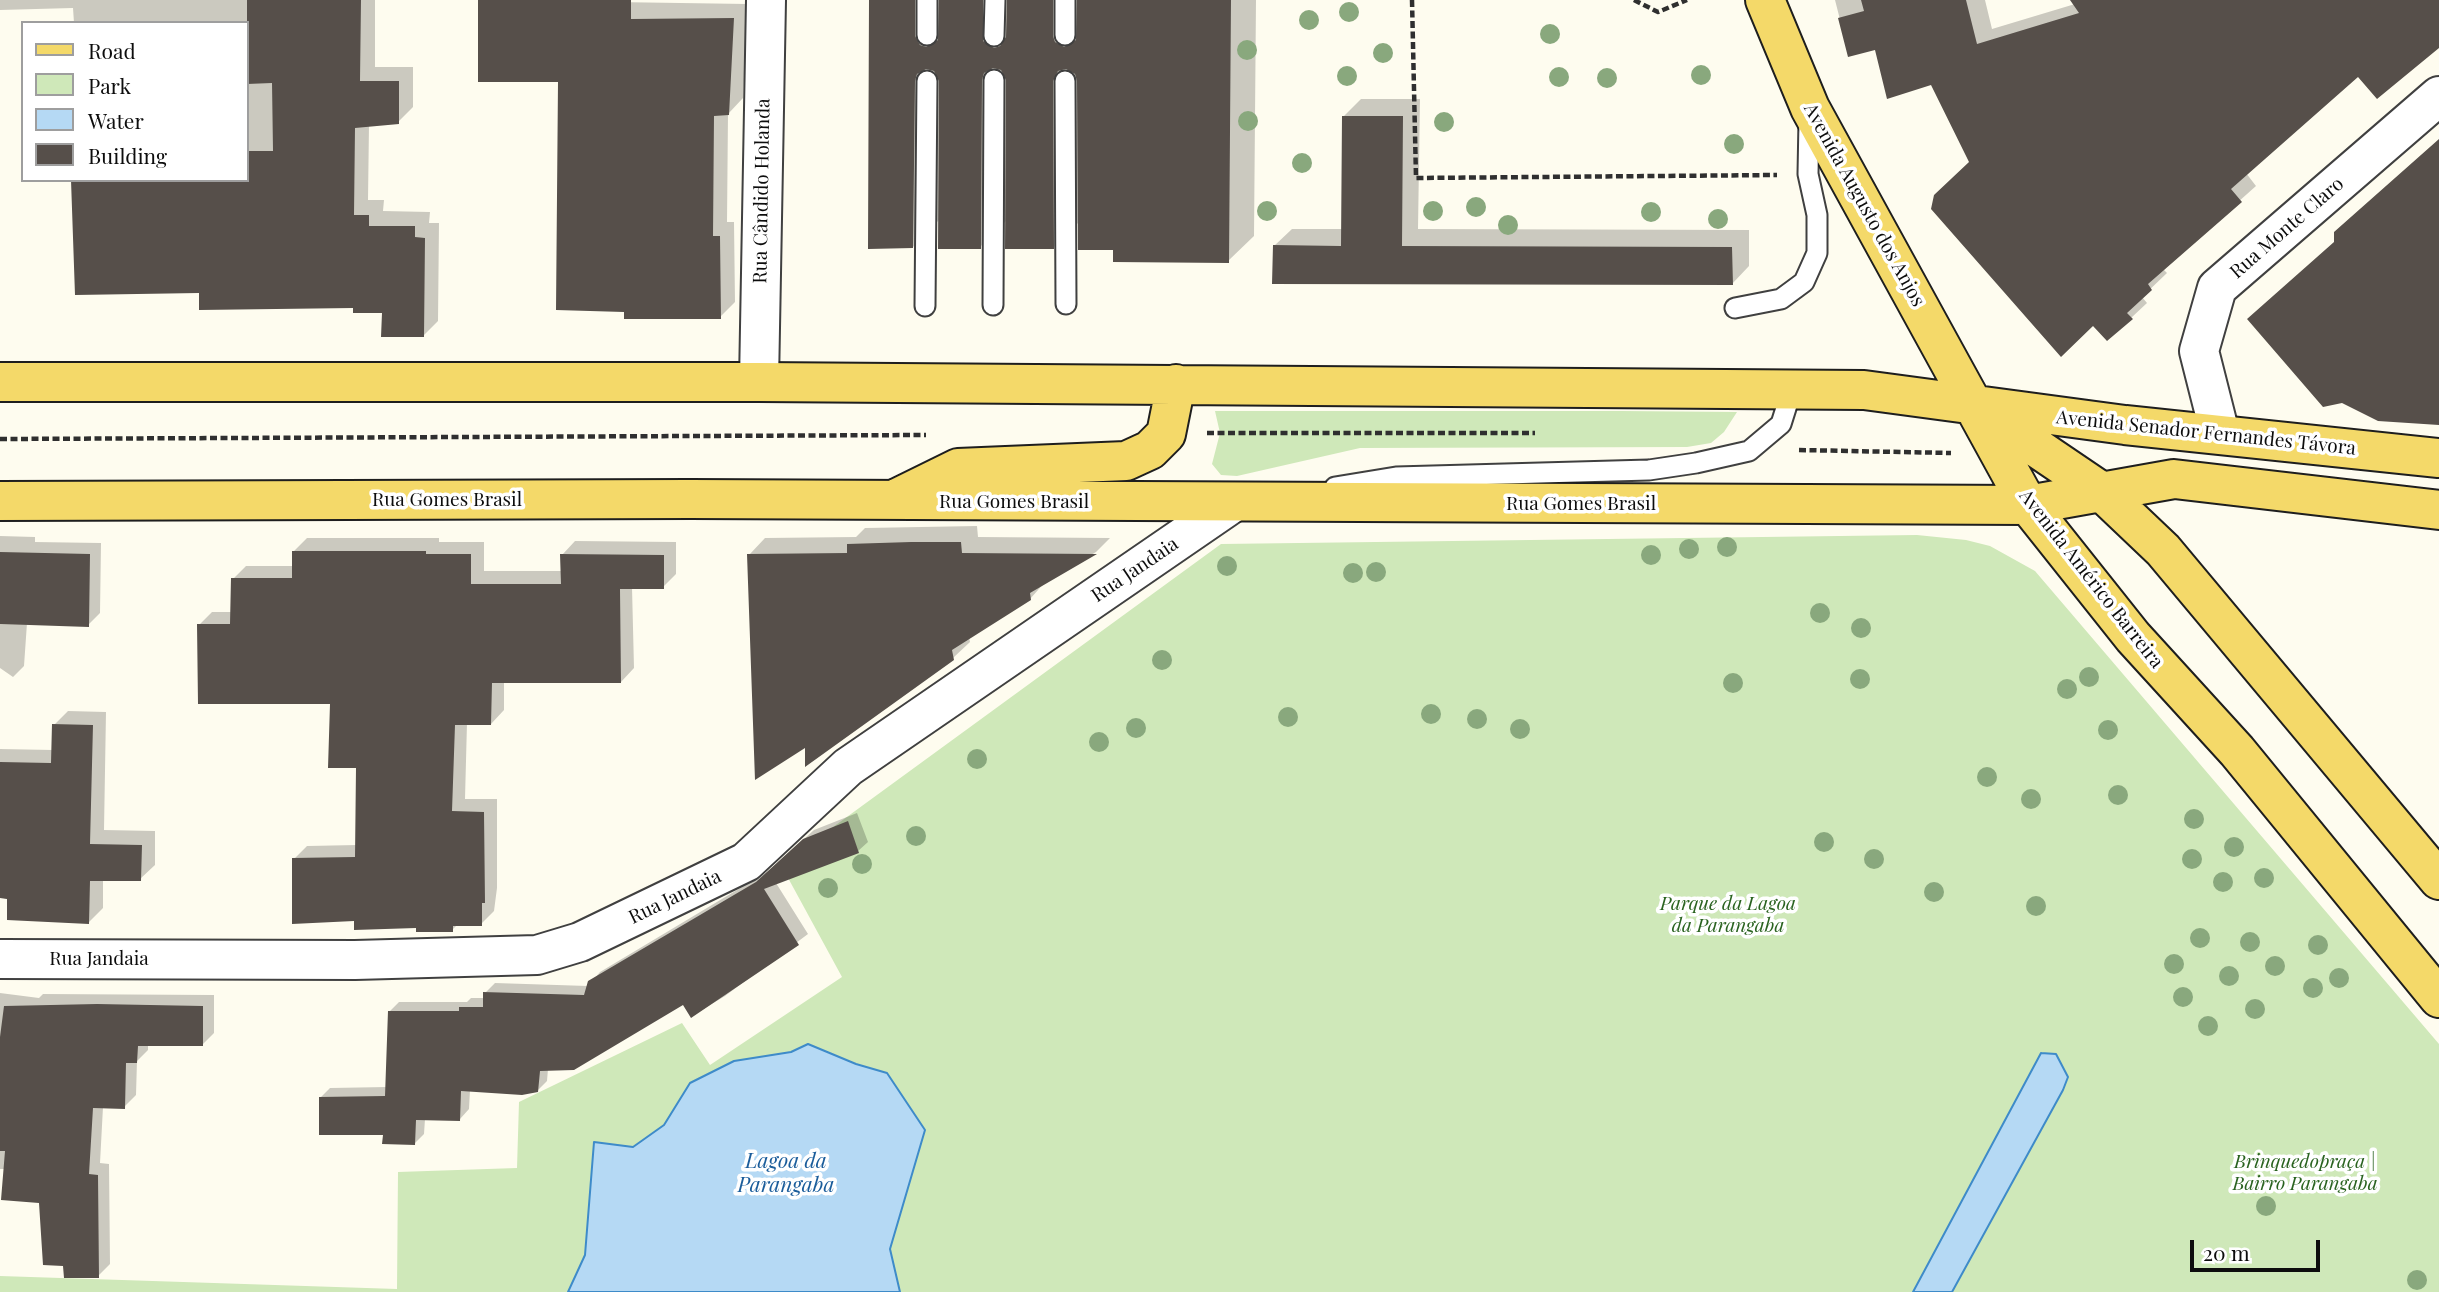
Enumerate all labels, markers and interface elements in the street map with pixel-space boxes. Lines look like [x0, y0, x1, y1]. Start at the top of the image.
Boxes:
legend [21, 21, 248, 182]
text: Road [88, 36, 136, 64]
text: Park [88, 71, 131, 99]
street label: Rua Cândido Holanda [749, 98, 775, 284]
street label: Avenida Augusto dos Anjos [1799, 99, 1929, 311]
text: Water [88, 106, 144, 134]
text: Building [88, 141, 167, 169]
street label: Rua Monte Claro [2226, 172, 2348, 284]
street label: Avenida Senador Fernandes Távora [2055, 406, 2357, 460]
street label: Avenida Américo Barreira [2014, 485, 2168, 673]
street label: Rua Gomes Brasil [372, 489, 522, 511]
street label: Rua Gomes Brasil [939, 491, 1089, 513]
street label: Rua Gomes Brasil [1506, 493, 1656, 515]
street label: Rua Jandaia [1087, 533, 1183, 607]
street label: Rua Jandaia [625, 865, 725, 929]
park label: Parque da Lagoa da Parangaba [1660, 893, 1796, 937]
street label: Rua Jandaia [49, 948, 149, 970]
water label: Lagoa da Parangaba [738, 1148, 834, 1198]
park label: Brinquedopraça | Bairro Parangaba [2232, 1151, 2378, 1195]
scale bar [2194, 1226, 2324, 1270]
text: 20 m [2203, 1238, 2250, 1266]

